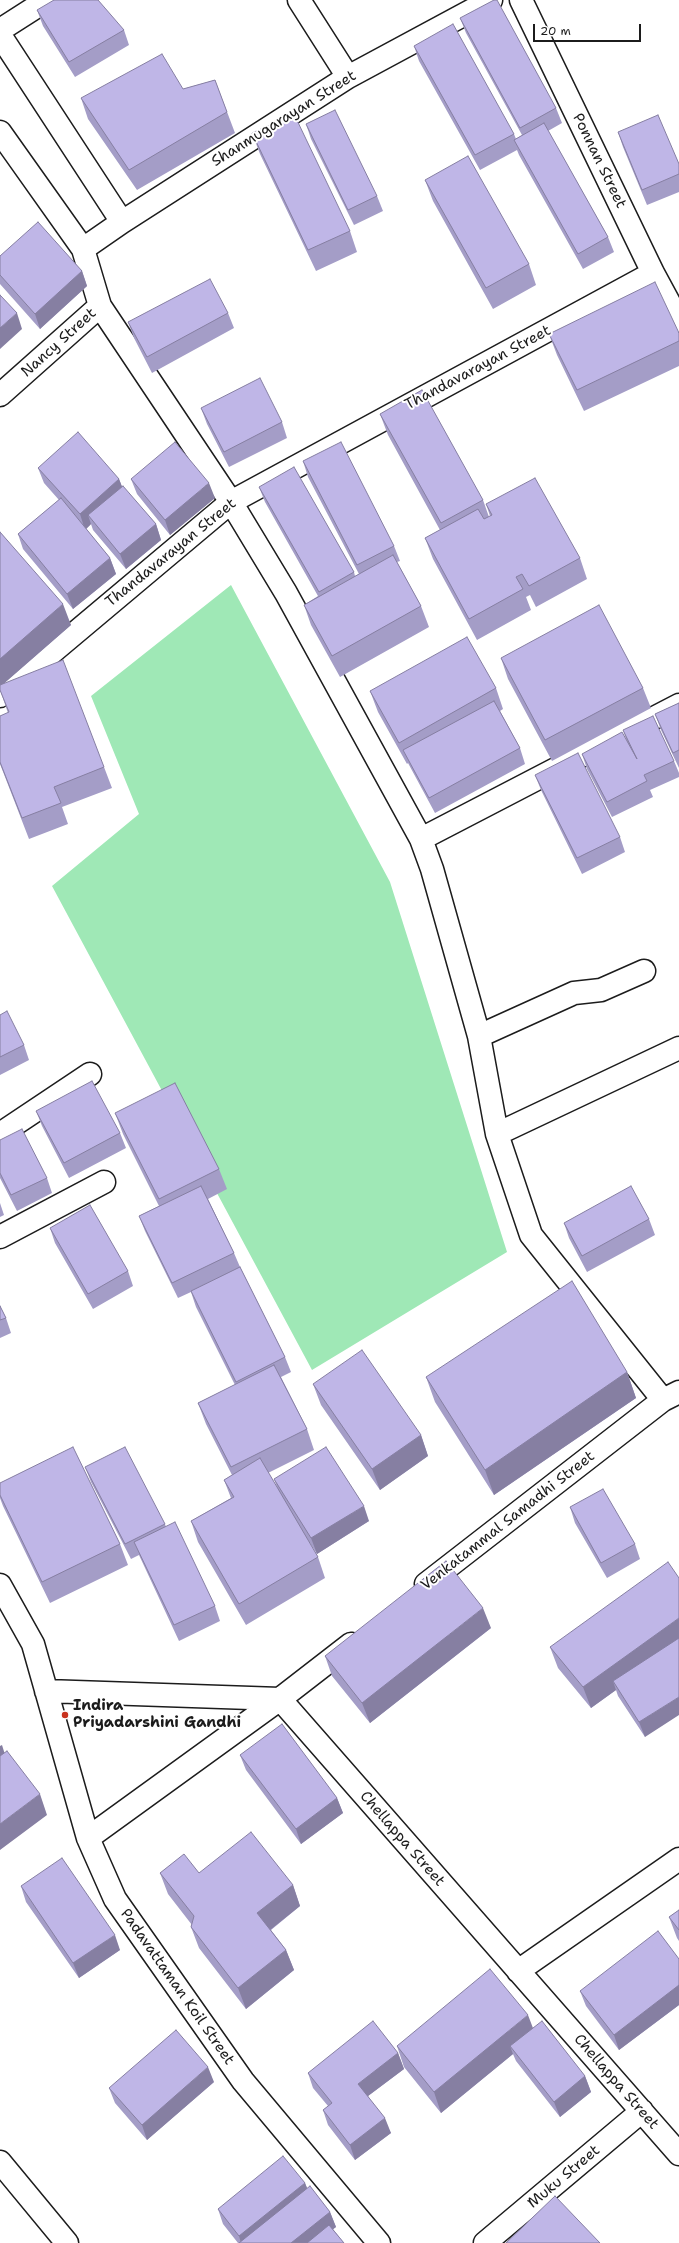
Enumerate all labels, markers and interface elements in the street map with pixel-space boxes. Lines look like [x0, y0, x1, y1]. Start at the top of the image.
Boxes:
scale bar [535, 16, 643, 42]
text: 20 m [540, 23, 571, 39]
street label: Shanmugarayan Street [208, 67, 360, 171]
street label: Ponnan Street [568, 111, 630, 211]
street label: Nancy Street [18, 305, 100, 381]
street label: Thandavarayan Street [402, 322, 554, 414]
street label: Thandavarayan Street [102, 495, 240, 611]
street label: Venkatammal Samadhi Street [417, 1448, 599, 1594]
place label: Indira Priyadarshini Gandhi [73, 1697, 241, 1732]
marker: Indira Priyadarshini Gandhi [60, 1710, 70, 1720]
street label: Chellappa Street [356, 1788, 448, 1890]
street label: Padavattaman Koil Street [116, 1905, 238, 2069]
street label: Chellappa Street [570, 2031, 662, 2133]
street label: Muku Street [524, 2142, 604, 2212]

